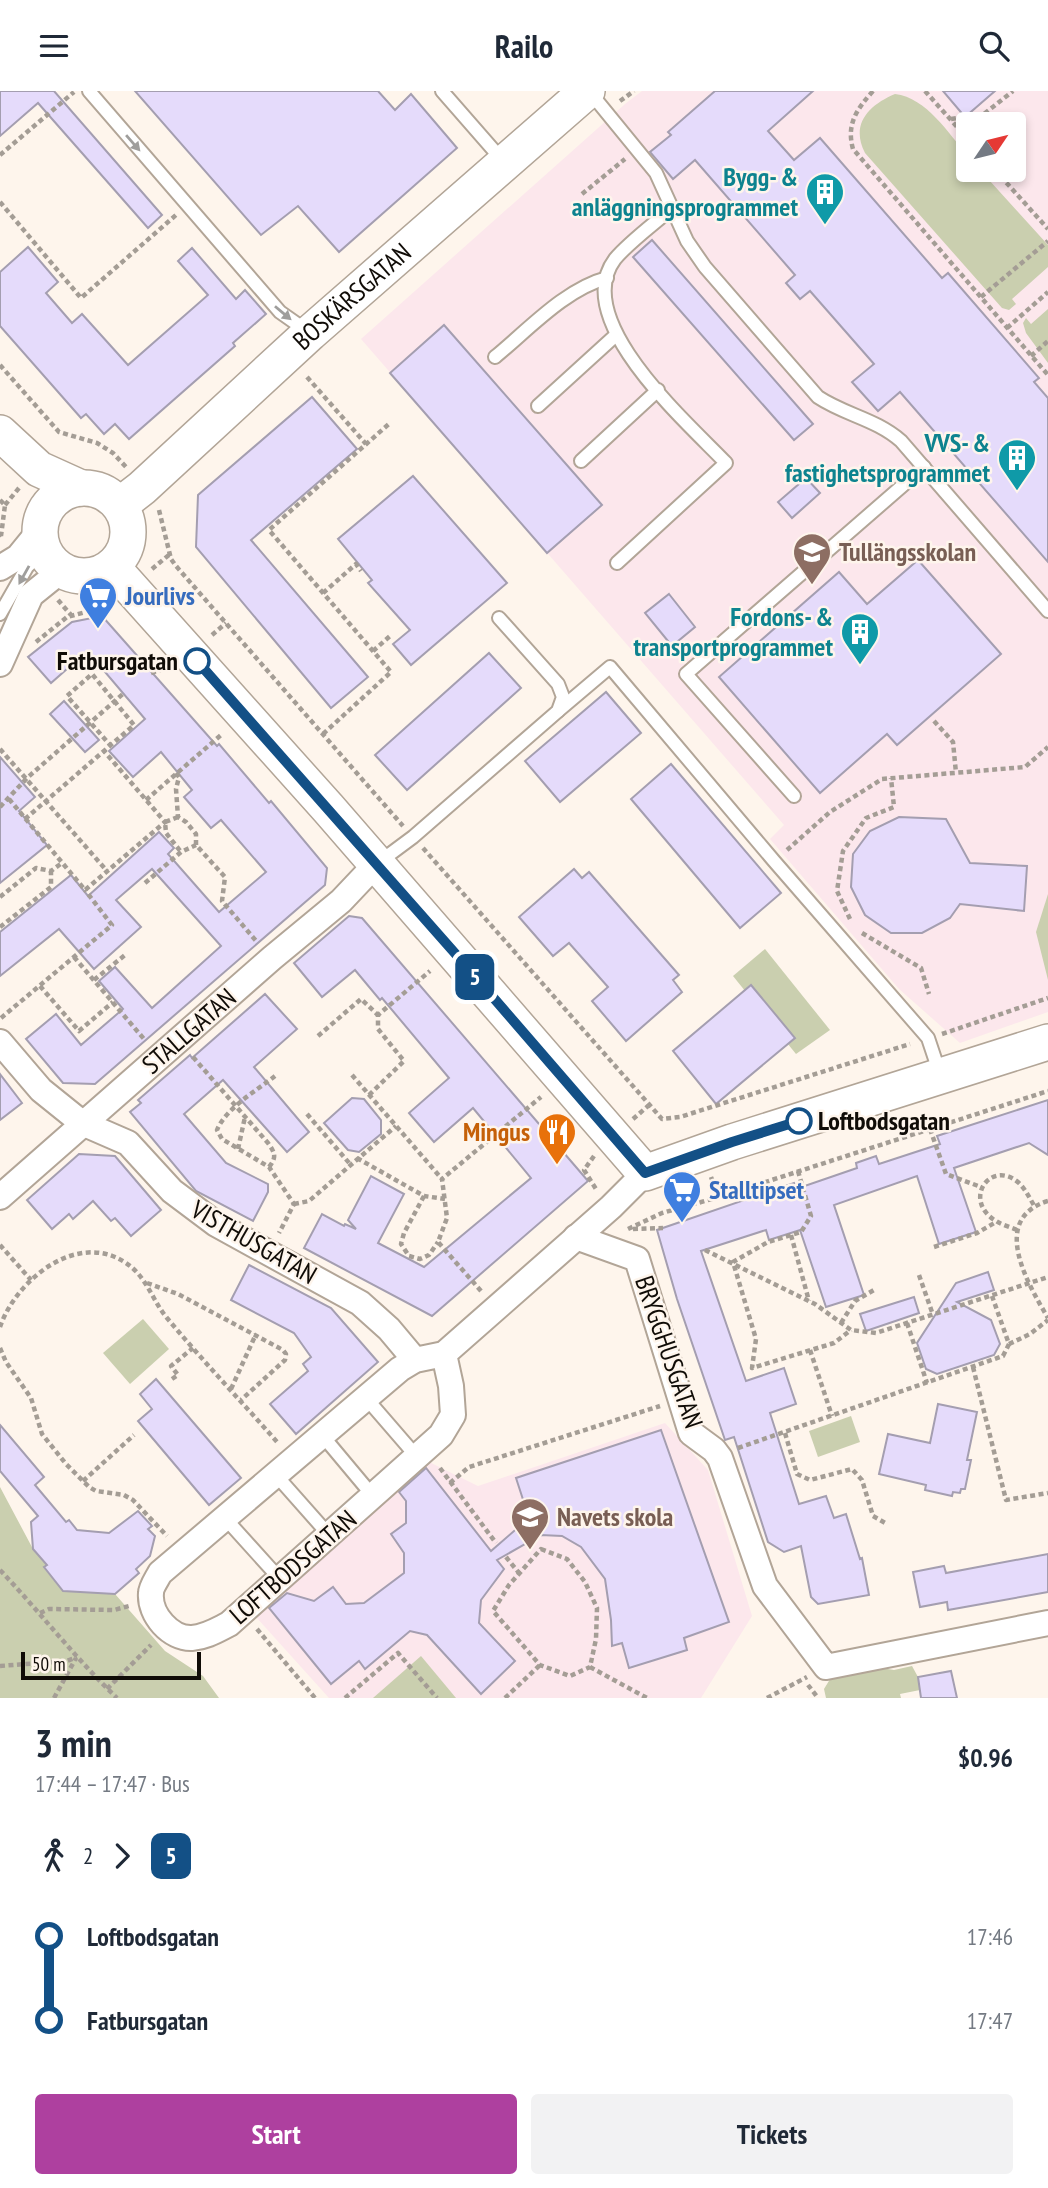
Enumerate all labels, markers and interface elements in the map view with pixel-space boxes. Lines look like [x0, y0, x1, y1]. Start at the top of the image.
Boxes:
text: Railo [495, 25, 553, 67]
icon: menu [35, 27, 73, 65]
icon: search [975, 27, 1013, 65]
north arrow [956, 112, 1026, 182]
map controls [956, 112, 1026, 182]
one-way arrow [125, 134, 140, 151]
place label: Bygg- & anläggningsprogrammet [572, 160, 798, 223]
building icon: Bygg- & anläggningsprogrammet [804, 171, 846, 226]
street label: BOSKÄRSGATAN [286, 236, 417, 357]
one-way arrow [274, 306, 292, 321]
place label: VVS- & fastighetsprogrammet [785, 426, 990, 489]
building icon: VVS- & fastighetsprogrammet [996, 437, 1038, 492]
school or university icon: Tullängsskolan [791, 531, 833, 586]
place label: Tullängsskolan [839, 535, 976, 568]
one-way arrow [18, 565, 30, 584]
supermarket icon: Jourlivs [77, 575, 119, 630]
place label: Jourlivs [124, 579, 195, 612]
place label: Fordons- & transportprogrammet [633, 600, 833, 663]
building icon: Fordons- & transportprogrammet [839, 611, 881, 666]
place label: Fatbursgatan [57, 644, 178, 677]
marker: Fatbursgatan [184, 648, 210, 674]
line badge: 5 [452, 954, 498, 1000]
text: 5 [469, 961, 481, 992]
street label: STALLGATAN [135, 981, 242, 1080]
place label: Loftbodsgatan [818, 1104, 950, 1137]
marker: Loftbodsgatan [786, 1108, 812, 1134]
restaurant icon: Mingus [536, 1111, 578, 1166]
place label: Mingus [463, 1115, 530, 1148]
supermarket icon: Stalltipset [661, 1169, 703, 1224]
place label: Stalltipset [709, 1173, 805, 1206]
street label: VISTHUSGATAN [185, 1192, 323, 1291]
street label: BRYGGHUSGATAN [628, 1271, 711, 1432]
school or university icon: Navets skola [509, 1496, 551, 1551]
place label: Navets skola [557, 1500, 673, 1533]
street label: LOFTBODSGATAN [222, 1503, 363, 1631]
scale bar [21, 1649, 201, 1681]
text: 50 m [32, 1652, 66, 1676]
text: 3 min [35, 1718, 112, 1767]
text: $0.96 [958, 1741, 1013, 1774]
text: 17:44 – 17:47 · Bus [35, 1769, 190, 1798]
icon: walk [35, 1837, 73, 1875]
icon: forward [103, 1837, 141, 1875]
text: 5 [165, 1840, 177, 1871]
text: 2 [83, 1841, 93, 1870]
text: Loftbodsgatan [87, 1920, 219, 1953]
text: 17:46 [967, 1922, 1013, 1951]
text: Fatbursgatan [87, 2004, 208, 2037]
text: 17:47 [967, 2006, 1013, 2035]
button: Start [35, 2094, 517, 2174]
button: Tickets [531, 2094, 1013, 2174]

